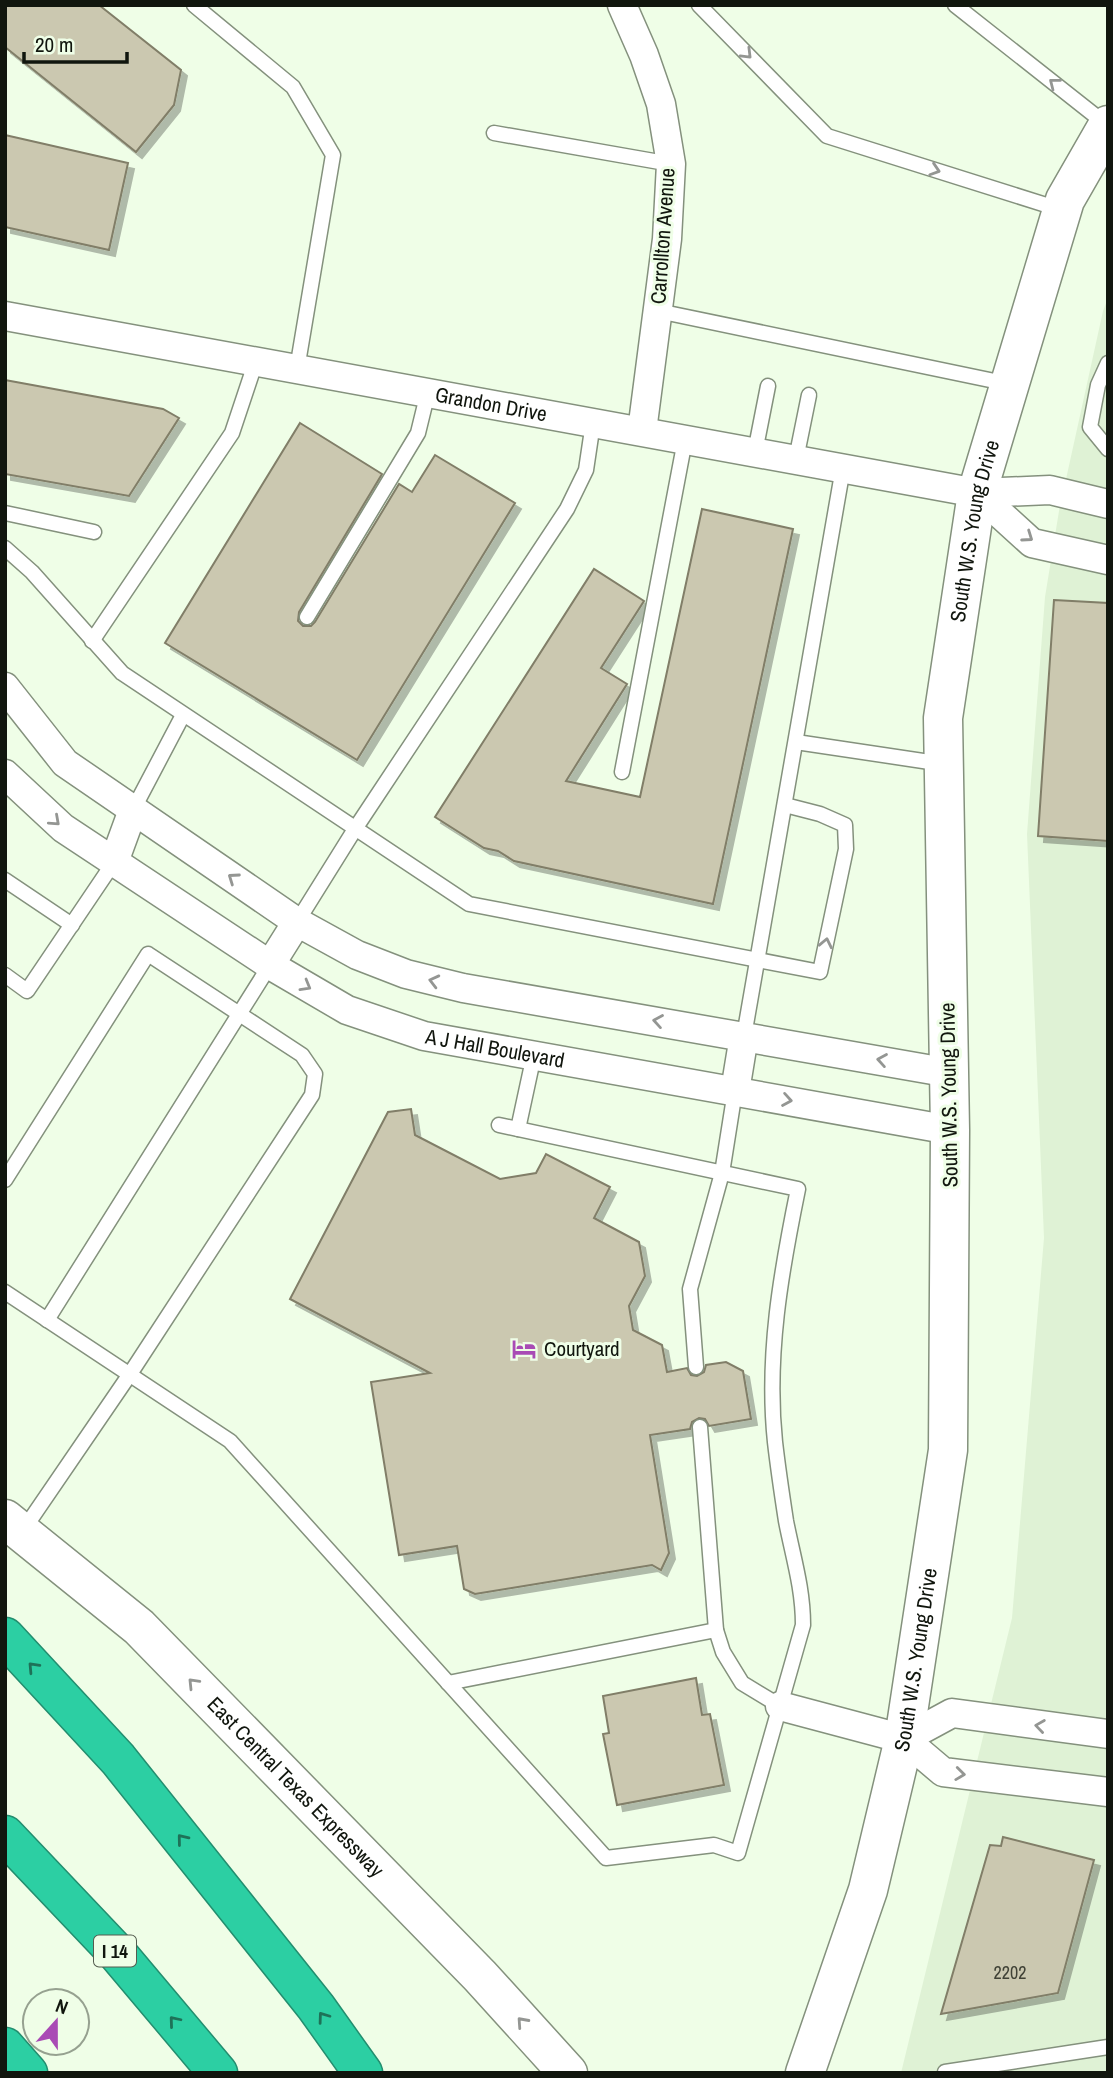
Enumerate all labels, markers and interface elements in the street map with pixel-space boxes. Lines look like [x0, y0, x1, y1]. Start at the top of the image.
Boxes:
scale bar [24, 21, 128, 65]
text: 20 m [35, 30, 73, 59]
one-way arrow [738, 46, 751, 59]
one-way arrow [1050, 79, 1063, 91]
one-way arrow [928, 161, 940, 176]
street label: Carrollton Avenue [643, 167, 682, 305]
street label: Grandon Drive [433, 380, 549, 428]
street label: South W.S. Young Drive [943, 436, 1006, 624]
one-way arrow [1021, 529, 1033, 541]
one-way arrow [47, 813, 60, 825]
one-way arrow [228, 874, 241, 887]
one-way arrow [818, 937, 833, 949]
one-way arrow [429, 975, 441, 989]
one-way arrow [299, 978, 312, 991]
street label: South W.S. Young Drive [932, 1002, 965, 1188]
one-way arrow [652, 1014, 664, 1029]
street label: A J Hall Boulevard [422, 1021, 567, 1075]
one-way arrow [876, 1054, 888, 1069]
one-way arrow [781, 1092, 793, 1107]
place label: Courtyard [544, 1334, 620, 1363]
hotel icon: Courtyard [510, 1335, 538, 1363]
street label: South W.S. Young Drive [887, 1566, 944, 1754]
one-way arrow [29, 1662, 41, 1675]
one-way arrow [189, 1678, 202, 1691]
street label: East Central Texas Expressway [201, 1690, 391, 1884]
one-way arrow [1034, 1719, 1046, 1734]
one-way arrow [954, 1767, 965, 1782]
one-way arrow [178, 1835, 190, 1848]
road number: I 14 [94, 1936, 136, 1966]
house number: 2202 [994, 1960, 1026, 1985]
north arrow [21, 1987, 91, 2057]
text: N [52, 1992, 72, 2020]
one-way arrow [319, 2012, 331, 2025]
one-way arrow [170, 2016, 182, 2029]
one-way arrow [518, 2017, 531, 2030]

